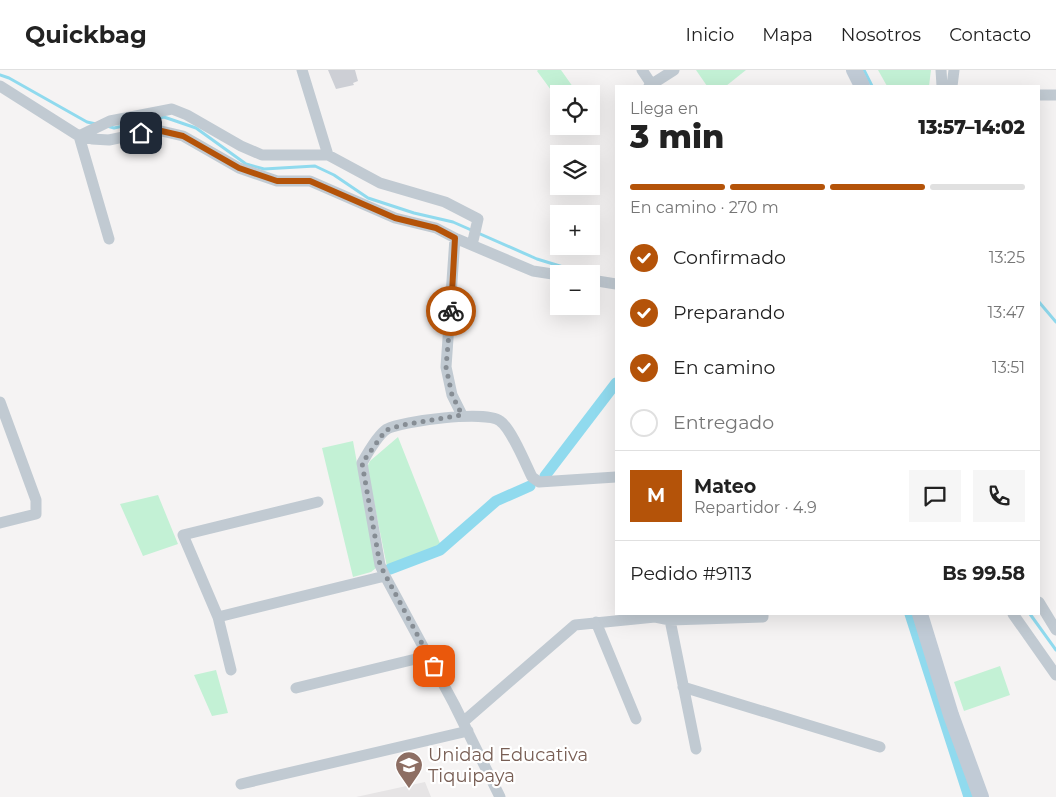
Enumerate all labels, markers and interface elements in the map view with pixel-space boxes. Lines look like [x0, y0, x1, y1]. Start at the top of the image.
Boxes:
text: Quickbag [25, 20, 147, 49]
text: Inicio [686, 24, 734, 46]
text: Mapa [762, 24, 813, 46]
text: Nosotros [841, 24, 921, 46]
text: Contacto [949, 24, 1031, 46]
map controls [550, 85, 600, 315]
button: locate [550, 85, 600, 135]
text: Llega en [630, 99, 698, 118]
pin [120, 112, 162, 154]
text: 13:57–14:02 [918, 116, 1025, 139]
text: 3 min [630, 117, 724, 156]
icon: home [127, 119, 155, 147]
button: layers [550, 145, 600, 195]
text: En camino · 270 m [630, 198, 779, 217]
button: + [550, 205, 600, 255]
icon: check [630, 244, 658, 272]
text: Confirmado [673, 246, 786, 269]
text: 13:25 [989, 248, 1025, 267]
button: − [550, 265, 600, 315]
courier [426, 286, 476, 336]
icon: bike [437, 297, 465, 325]
icon: check [630, 299, 658, 327]
text: Preparando [673, 301, 785, 324]
text: 13:47 [988, 303, 1025, 322]
icon: check [630, 354, 658, 382]
text: En camino [673, 356, 775, 379]
text: 13:51 [992, 358, 1025, 377]
text: Entregado [673, 411, 774, 434]
button: chat [909, 470, 961, 522]
button: phone [973, 470, 1025, 522]
text: Mateo [694, 475, 756, 498]
text: M [647, 484, 665, 507]
text: Repartidor · 4.9 [694, 498, 817, 517]
text: Pedido #9113 [630, 562, 752, 585]
text: Bs 99.58 [942, 562, 1025, 585]
pin [413, 645, 455, 687]
icon: bag [420, 652, 448, 680]
place label: Unidad Educativa Tiquipaya [428, 744, 588, 787]
school or university icon: Unidad Educativa Tiquipaya [394, 750, 424, 789]

